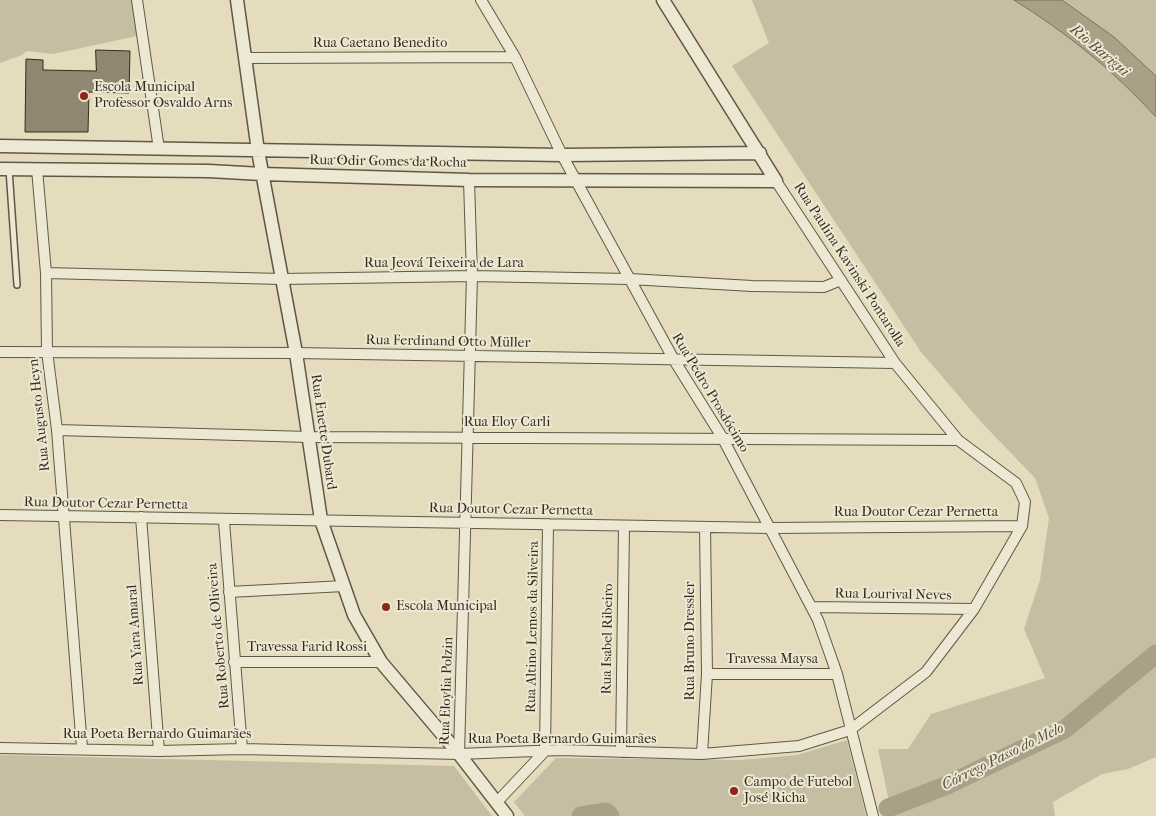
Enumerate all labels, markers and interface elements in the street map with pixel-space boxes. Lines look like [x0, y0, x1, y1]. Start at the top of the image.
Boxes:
water label: Rio Barigui [1066, 21, 1132, 81]
street label: Rua Caetano Benedito [313, 36, 447, 52]
place label: Escola Municipal Professor Osvaldo Arns [94, 80, 232, 112]
marker: Escola Municipal Professor Osvaldo Arns [78, 90, 90, 102]
street label: Rua Odir Gomes da Rocha [309, 152, 467, 172]
street label: Rua Paulina Kavinski Pontarolla [789, 180, 909, 350]
street label: Rua Jeová Teixeira de Lara [364, 256, 524, 272]
street label: Rua Pedro Prosdócimo [668, 330, 752, 456]
street label: Rua Ferdinand Otto Müller [365, 332, 531, 352]
street label: Rua Augusto Heyn [26, 358, 54, 472]
street label: Rua Enette Dubard [307, 373, 339, 491]
street label: Rua Eloy Carli [464, 415, 550, 431]
street label: Rua Doutor Cezar Pernetta [24, 494, 188, 514]
street label: Rua Doutor Cezar Pernetta [429, 500, 593, 520]
street label: Rua Doutor Cezar Pernetta [834, 505, 998, 521]
street label: Rua Altino Lemos da Silveira [523, 541, 543, 713]
street label: Rua Roberto de Oliveira [204, 562, 234, 710]
street label: Rua Bruno Dressler [683, 582, 699, 700]
street label: Rua Isabel Ribeiro [599, 583, 617, 695]
street label: Rua Yara Amaral [124, 584, 148, 686]
street label: Rua Lourival Neves [834, 586, 952, 604]
place label: Escola Municipal [396, 599, 497, 615]
marker: Escola Municipal [380, 601, 392, 613]
street label: Rua Eloylia Polzin [437, 636, 457, 746]
street label: Travessa Farid Rossi [247, 640, 367, 656]
street label: Travessa Maysa [726, 652, 818, 668]
water label: Córrego Passo do Melo [939, 720, 1067, 794]
street label: Rua Poeta Bernardo Guimarães [63, 727, 251, 743]
street label: Rua Poeta Bernardo Guimarães [468, 732, 656, 748]
place label: Campo de Futebol José Richa [744, 775, 852, 808]
marker: Campo de Futebol José Richa [728, 785, 740, 797]

